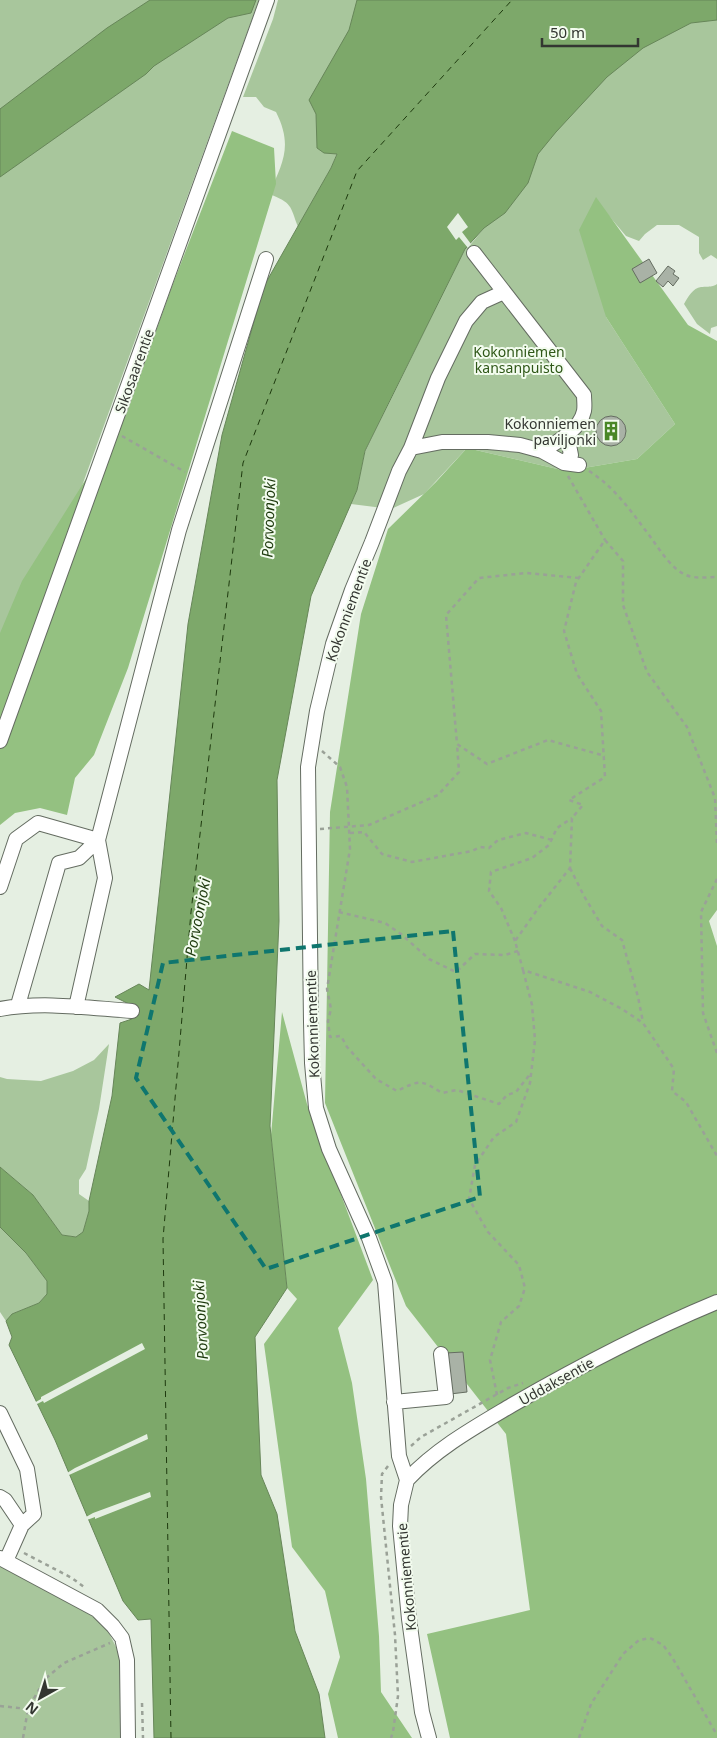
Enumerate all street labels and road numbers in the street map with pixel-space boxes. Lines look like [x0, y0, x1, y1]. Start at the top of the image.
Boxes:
street label: Sikosaarentie [110, 326, 158, 416]
street label: Kokonniementie [321, 556, 375, 664]
street label: Kokonniementie [301, 970, 323, 1078]
street label: Uddaksentie [515, 1353, 597, 1409]
street label: Kokonniementie [392, 1522, 420, 1632]

